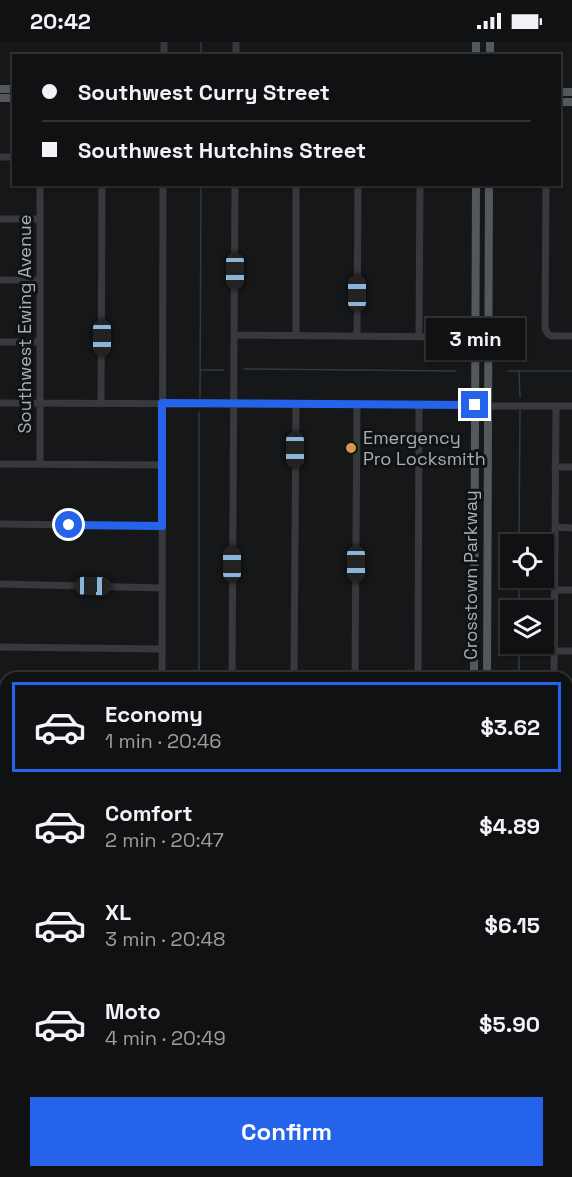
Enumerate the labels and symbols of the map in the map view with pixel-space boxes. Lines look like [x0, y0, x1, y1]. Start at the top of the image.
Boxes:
street label: Southwest Ewing Avenue [13, 215, 36, 434]
car [226, 253, 244, 289]
car [348, 275, 366, 311]
callout: 3 min [426, 318, 524, 360]
car [93, 320, 111, 356]
route end [461, 391, 488, 418]
place label: Emergency Pro Locksmith [363, 426, 486, 470]
car [286, 432, 304, 468]
marker: Emergency Pro Locksmith [344, 441, 358, 455]
street label: Crosstown Parkway [459, 490, 482, 660]
route start [55, 511, 82, 538]
car [223, 546, 241, 582]
car [347, 546, 365, 582]
car [75, 577, 111, 595]

